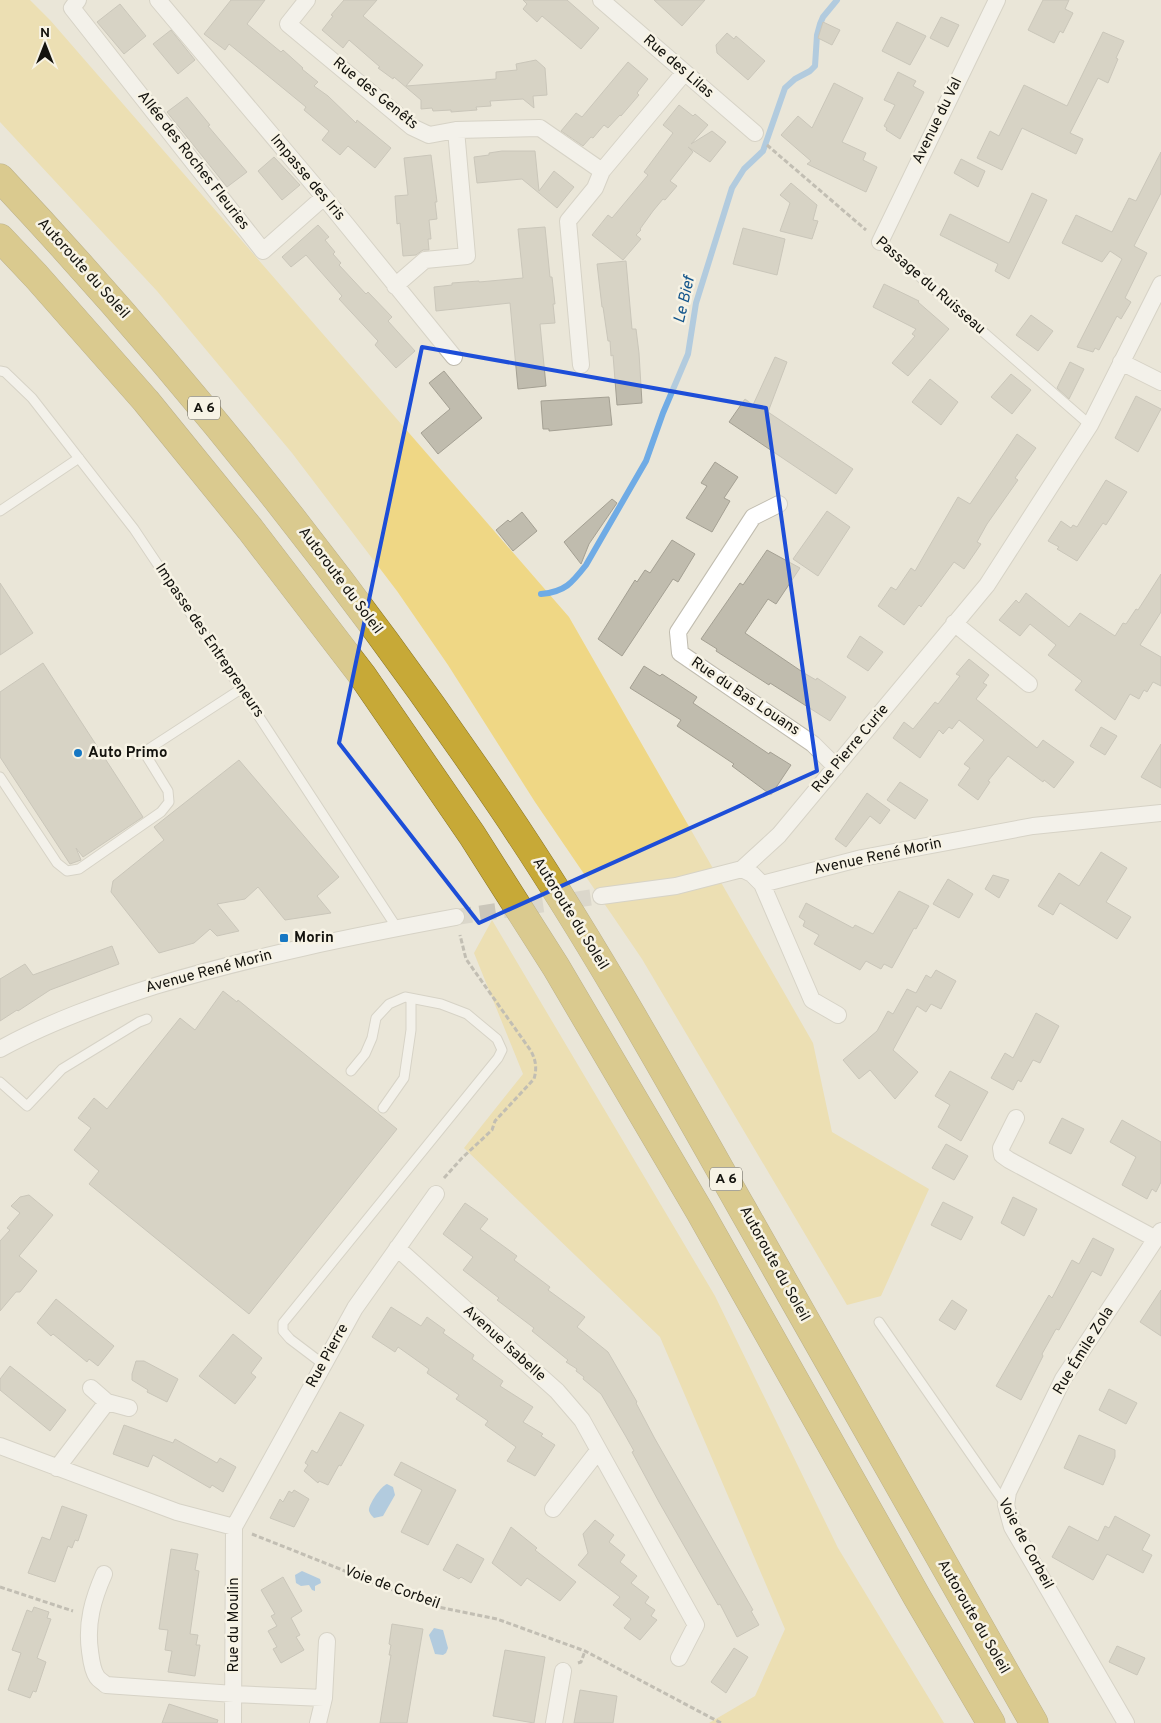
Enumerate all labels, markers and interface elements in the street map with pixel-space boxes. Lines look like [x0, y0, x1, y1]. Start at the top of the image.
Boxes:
north arrow [20, 20, 70, 70]
text: N [40, 25, 50, 42]
street label: Rue des Lilas [639, 31, 717, 103]
street label: Rue des Genêts [328, 54, 422, 134]
street label: Avenue du Val [909, 75, 967, 167]
street label: Allée des Roches Fleuries [133, 88, 253, 234]
street label: Impasse des Iris [265, 131, 349, 225]
street label: Autoroute du Soleil [33, 215, 133, 323]
street label: Passage du Ruisseau [871, 233, 989, 339]
water label: Le Bief [670, 273, 701, 325]
road number: A 6 [188, 396, 220, 419]
street label: Autoroute du Soleil [294, 524, 386, 638]
street label: Impasse des Entrepreneurs [150, 560, 268, 722]
street label: Rue du Bas Louans [687, 653, 803, 741]
street label: Rue Pierre Curie [808, 701, 894, 797]
place label: Auto Primo [88, 744, 167, 763]
marker: Auto Primo [72, 747, 84, 759]
street label: Avenue René Morin [812, 834, 944, 880]
street label: Autoroute du Soleil [528, 854, 612, 974]
place label: Morin [294, 929, 334, 948]
marker: Morin [278, 932, 290, 944]
street label: Avenue René Morin [144, 946, 274, 998]
road number: A 6 [710, 1168, 742, 1190]
street label: Autoroute du Soleil [734, 1203, 814, 1325]
street label: Avenue Isabelle [459, 1302, 549, 1386]
street label: Rue Émile Zola [1049, 1303, 1119, 1399]
street label: Rue Pierre [303, 1321, 353, 1391]
street label: Voie de Corbeil [993, 1495, 1057, 1593]
street label: Autoroute du Soleil [933, 1556, 1013, 1678]
street label: Voie de Corbeil [342, 1562, 442, 1614]
street label: Rue du Moulin [225, 1577, 244, 1673]

